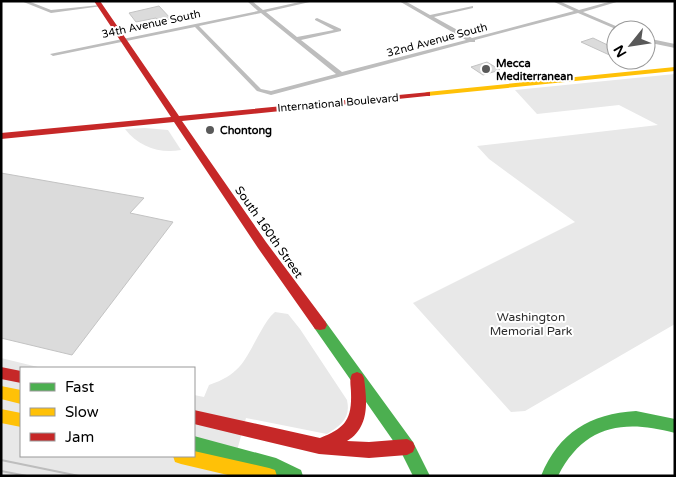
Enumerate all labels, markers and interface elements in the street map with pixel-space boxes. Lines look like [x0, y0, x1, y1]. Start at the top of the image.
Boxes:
street label: 34th Avenue South [100, 7, 202, 41]
street label: 32nd Avenue South [385, 20, 489, 60]
north arrow [606, 20, 656, 70]
text: N [610, 42, 630, 60]
place label: Mecca Mediterranean [496, 57, 573, 83]
marker: Mecca Mediterranean [480, 63, 492, 75]
street label: International Boulevard [277, 91, 399, 115]
marker: Chontong [204, 124, 216, 136]
place label: Chontong [220, 124, 272, 138]
street label: South 160th Street [232, 183, 306, 281]
park label: Washington Memorial Park [490, 310, 573, 338]
legend [20, 367, 195, 457]
text: Fast [65, 378, 95, 396]
text: Slow [65, 403, 99, 421]
text: Jam [65, 428, 94, 446]

